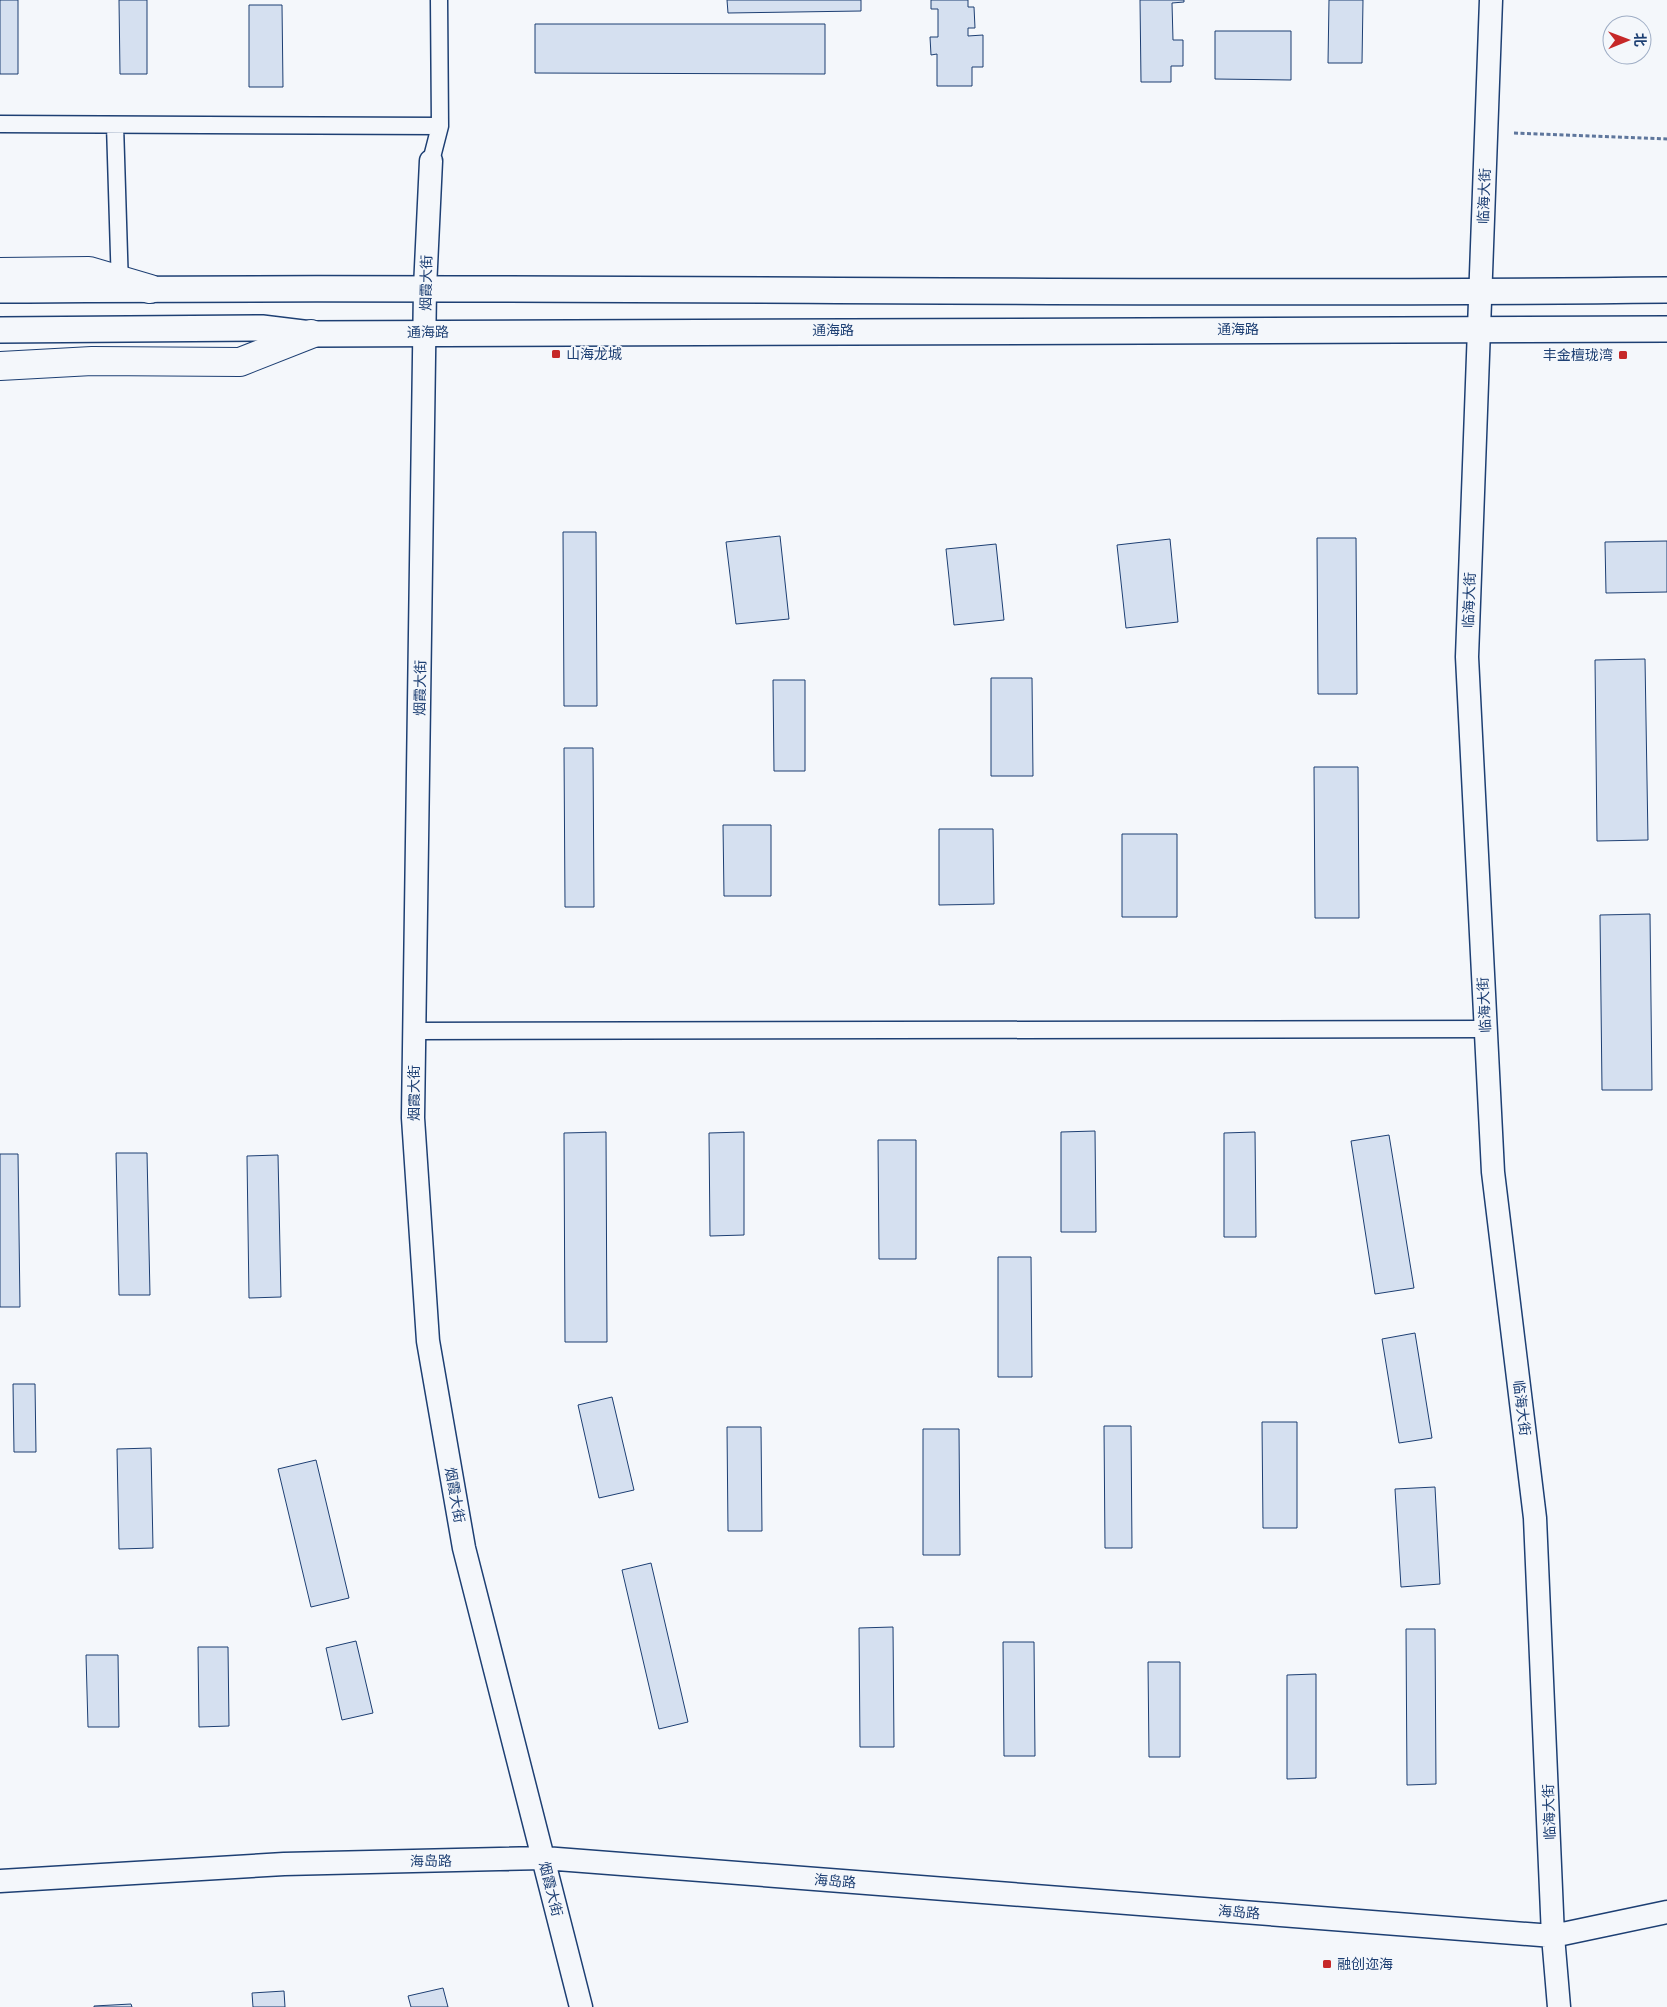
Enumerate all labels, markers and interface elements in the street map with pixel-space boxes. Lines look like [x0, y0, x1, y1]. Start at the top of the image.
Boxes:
north arrow [1602, 15, 1652, 65]
text: 北 [1632, 33, 1649, 47]
street label: 临海大街 [1474, 168, 1493, 224]
street label: 烟霞大街 [417, 255, 434, 311]
street label: 通海路 [1217, 320, 1259, 337]
street label: 通海路 [812, 321, 854, 338]
street label: 通海路 [407, 323, 449, 340]
place label: 山海龙城 [566, 345, 622, 362]
place label: 丰金檀珑湾 [1543, 346, 1613, 363]
marker: 山海龙城 [550, 348, 562, 360]
marker: 丰金檀珑湾 [1617, 349, 1629, 361]
street label: 临海大街 [1459, 572, 1478, 628]
street label: 烟霞大街 [411, 660, 428, 716]
street label: 临海大街 [1474, 977, 1493, 1033]
street label: 烟霞大街 [405, 1065, 422, 1121]
street label: 临海大街 [1511, 1379, 1534, 1437]
street label: 烟霞大街 [442, 1466, 469, 1524]
street label: 临海大街 [1539, 1784, 1558, 1840]
street label: 海岛路 [410, 1852, 452, 1869]
street label: 烟霞大街 [536, 1860, 567, 1918]
street label: 海岛路 [813, 1871, 857, 1890]
street label: 海岛路 [1217, 1902, 1261, 1921]
place label: 融创迩海 [1337, 1955, 1393, 1972]
marker: 融创迩海 [1321, 1958, 1333, 1970]

